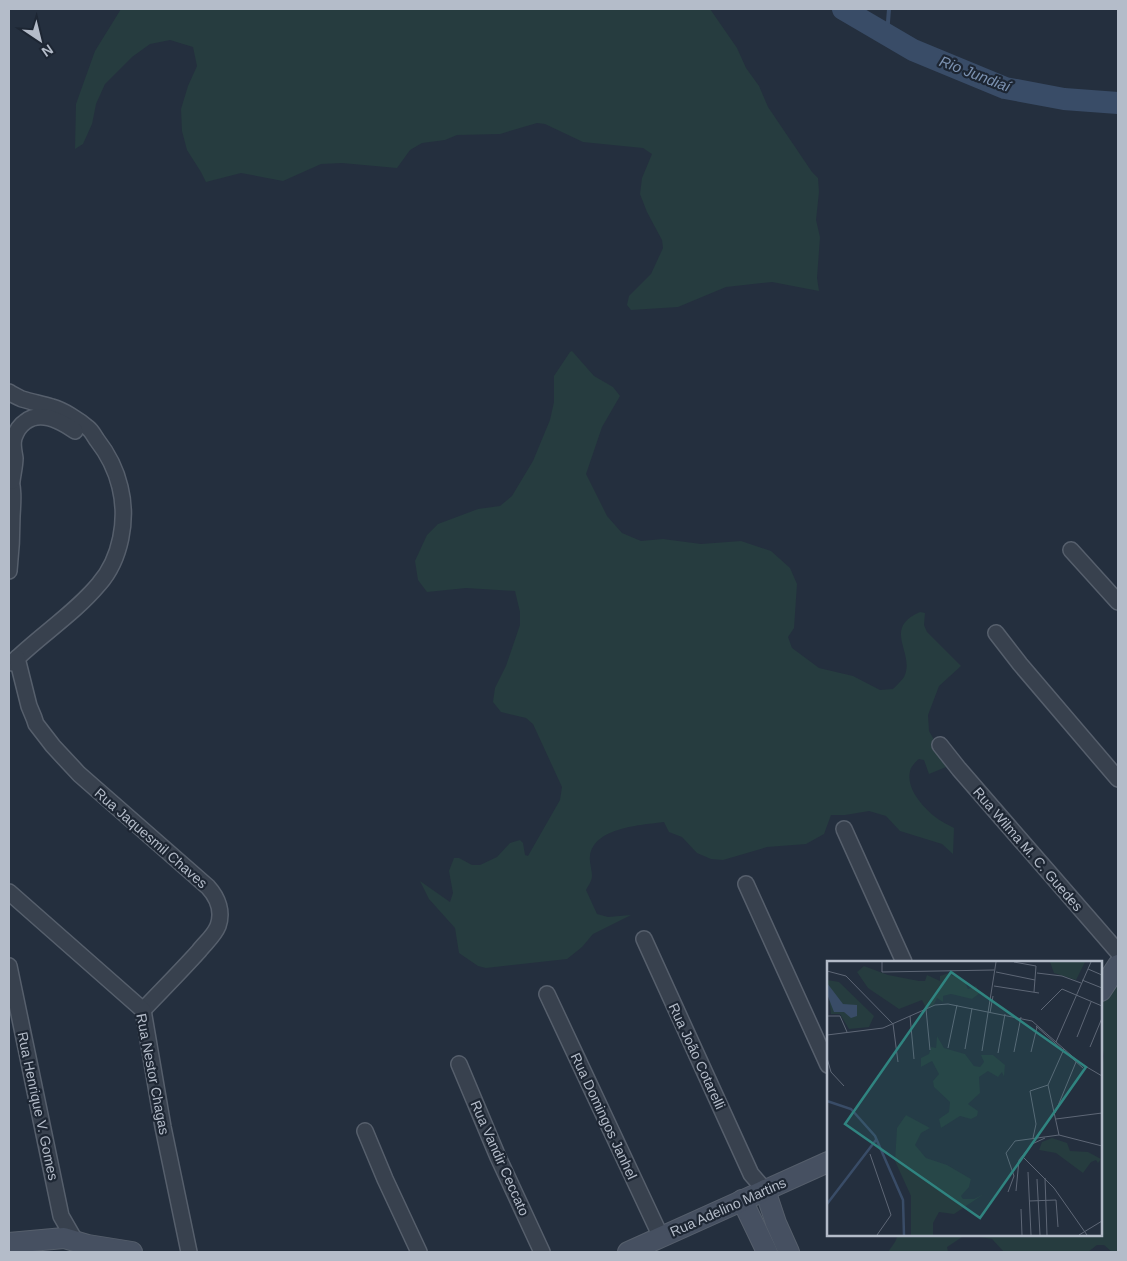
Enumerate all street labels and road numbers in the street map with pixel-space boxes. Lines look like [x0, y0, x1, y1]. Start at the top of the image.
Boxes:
street label: Rua Wilma M. C. Guedes [970, 784, 1086, 914]
street label: Rua Jaquesmil Chaves [91, 785, 211, 891]
street label: Rua João Cotarelli [665, 1000, 729, 1112]
street label: Rua Nestor Chagas [133, 1012, 173, 1136]
street label: Rua Henrique V. Gomes [14, 1030, 62, 1182]
street label: Rua Domingos Janhel [568, 1050, 640, 1182]
street label: Rua Vandir Ceccato [467, 1098, 533, 1218]
street label: Rua Adelino Martins [668, 1174, 788, 1240]

